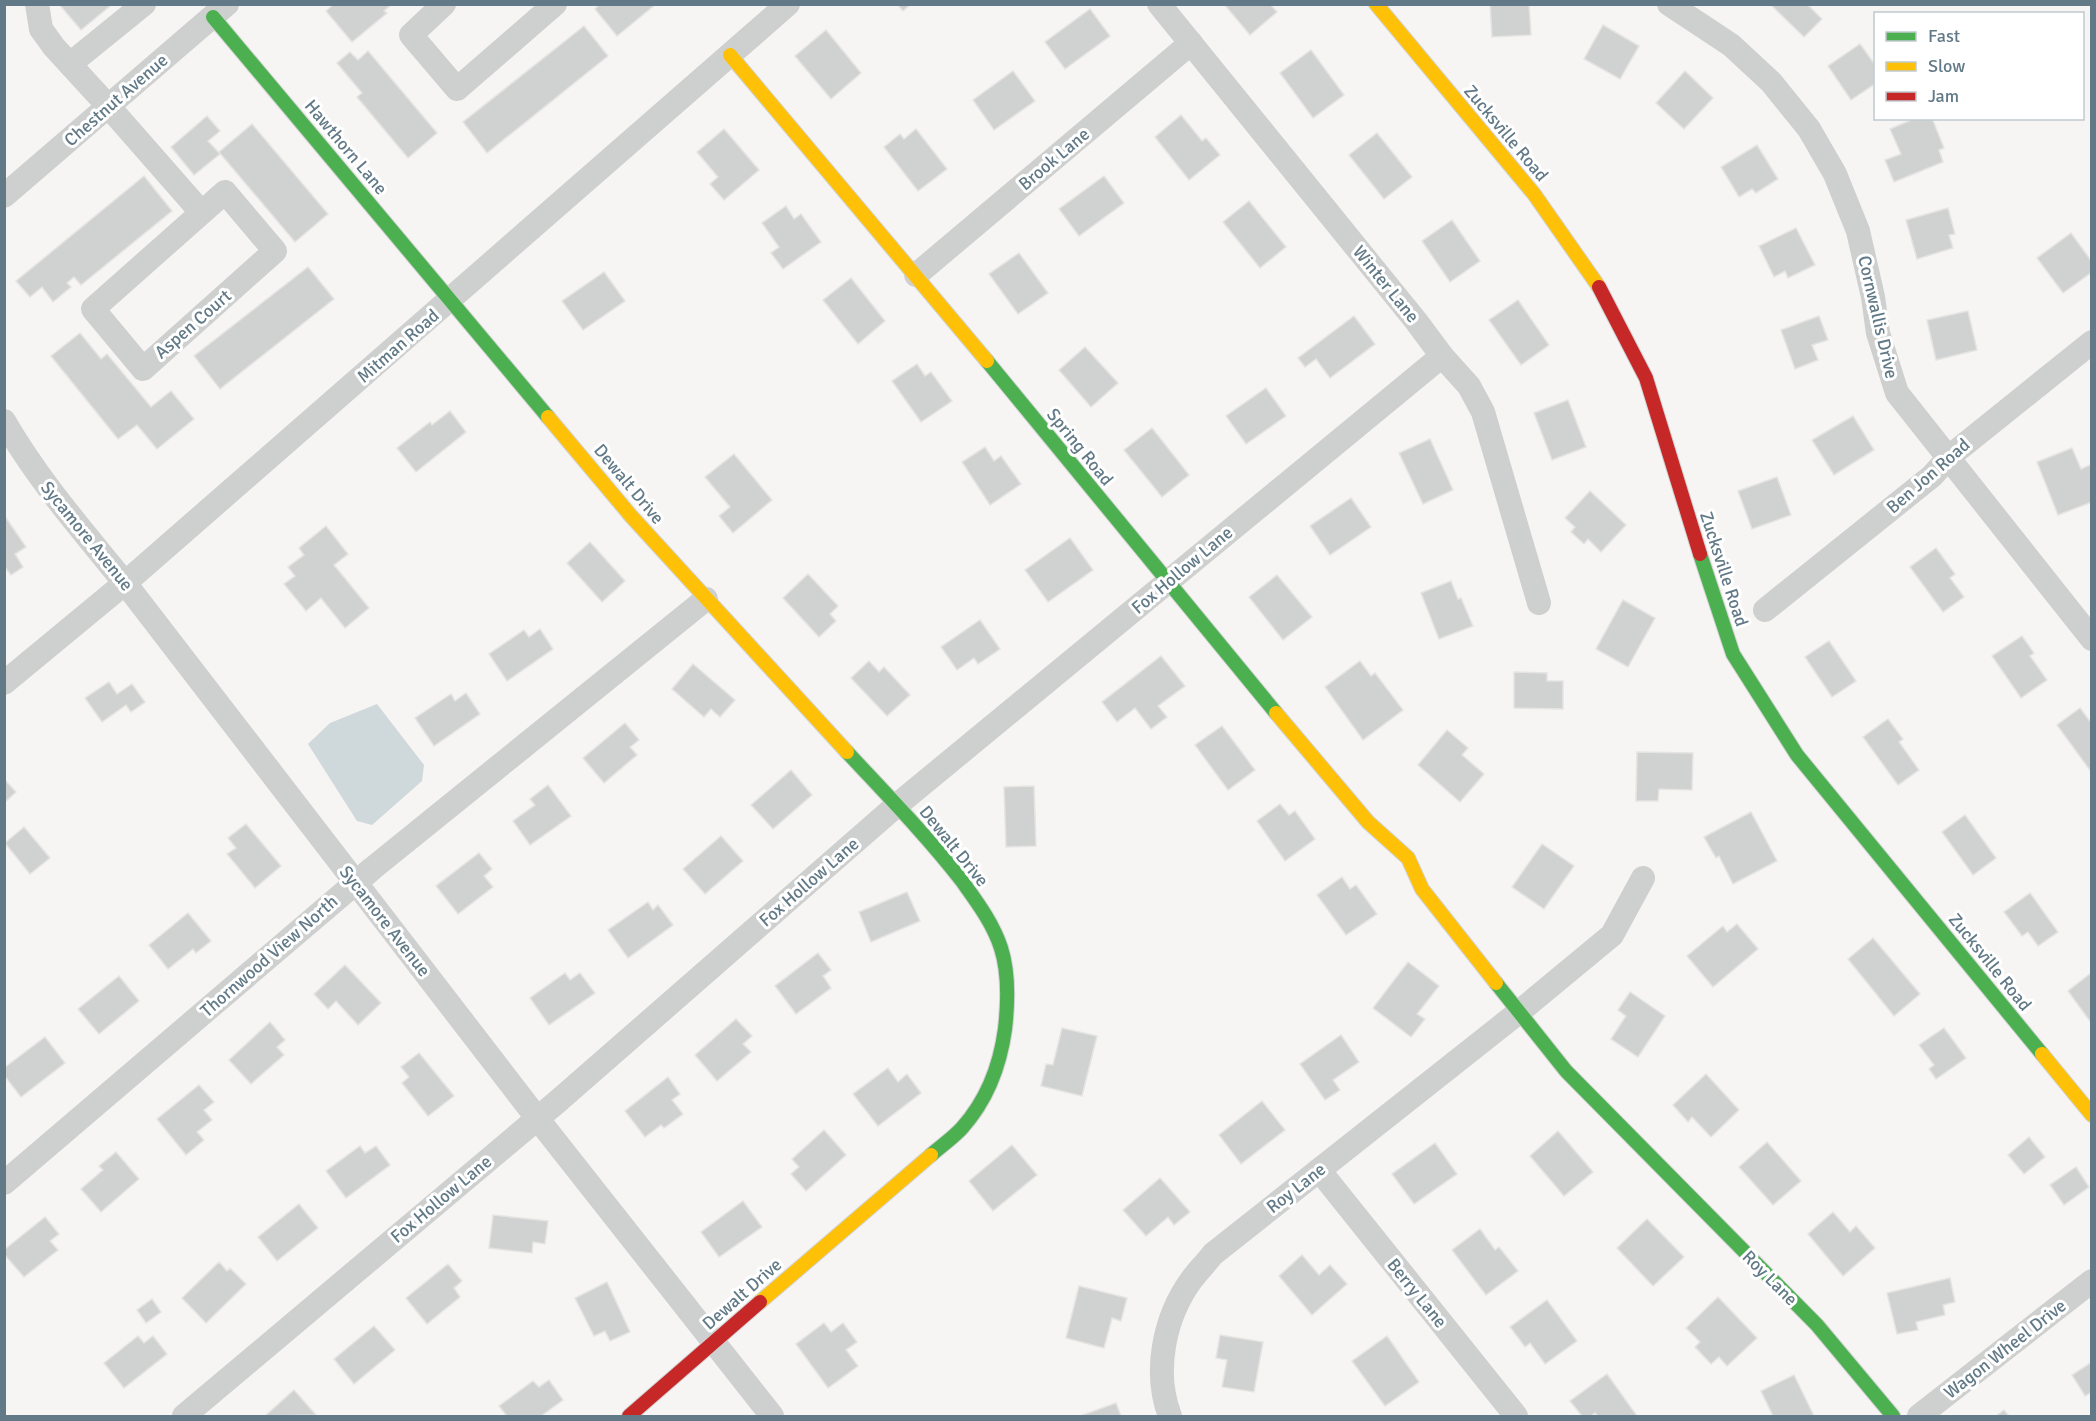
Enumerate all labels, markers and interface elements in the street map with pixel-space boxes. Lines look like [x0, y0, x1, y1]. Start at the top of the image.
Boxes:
legend [1874, 12, 2084, 120]
text: Fast [1928, 25, 1960, 47]
street label: Chestnut Avenue [60, 49, 172, 151]
text: Slow [1928, 55, 1965, 77]
street label: Zucksville Road [1459, 80, 1553, 186]
text: Jam [1928, 85, 1959, 107]
street label: Hawthorn Lane [300, 95, 392, 199]
street label: Brook Lane [1014, 123, 1094, 195]
street label: Winter Lane [1348, 241, 1424, 327]
street label: Cornwallis Drive [1853, 253, 1903, 381]
street label: Aspen Court [150, 285, 236, 363]
street label: Mitman Road [353, 304, 443, 388]
street label: Spring Road [1042, 404, 1118, 490]
street label: Ben Jon Road [1882, 434, 1974, 518]
street label: Dewalt Drive [589, 439, 669, 529]
street label: Sycamore Avenue [36, 477, 138, 595]
street label: Zucksville Road [1695, 509, 1753, 629]
street label: Fox Hollow Lane [1127, 521, 1237, 619]
street label: Dewalt Drive [915, 801, 993, 891]
street label: Fox Hollow Lane [755, 833, 863, 931]
street label: Sycamore Avenue [335, 861, 435, 981]
street label: Thornwood View North [196, 890, 342, 1022]
street label: Zucksville Road [1944, 909, 2036, 1015]
street label: Fox Hollow Lane [386, 1150, 496, 1248]
street label: Roy Lane [1262, 1158, 1330, 1218]
street label: Roy Lane [1738, 1246, 1802, 1310]
street label: Dewalt Drive [698, 1254, 786, 1334]
street label: Berry Lane [1382, 1254, 1452, 1332]
street label: Wagon Wheel Drive [1940, 1294, 2070, 1404]

